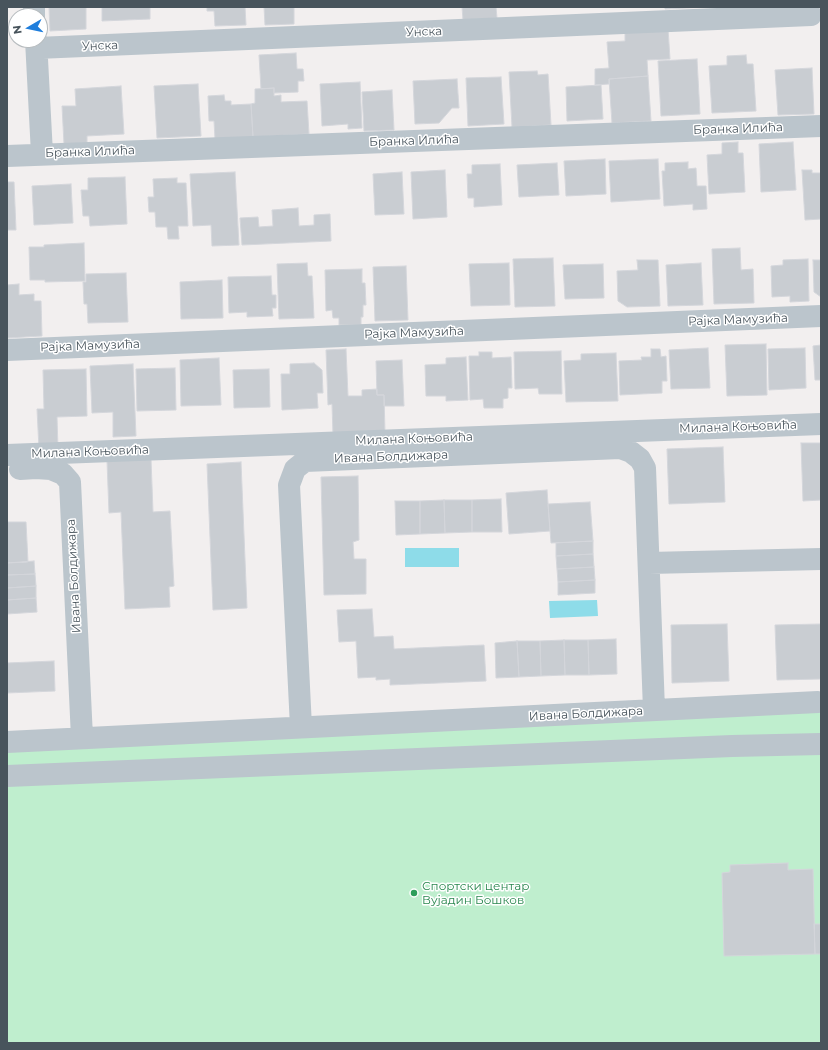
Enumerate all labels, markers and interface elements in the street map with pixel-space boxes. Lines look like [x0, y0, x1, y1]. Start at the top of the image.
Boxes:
north arrow [8, 8, 48, 48]
text: N [10, 24, 25, 35]
street label: Унска [406, 24, 442, 40]
street label: Унска [82, 38, 118, 54]
street label: Бранка Илића [693, 120, 783, 138]
street label: Бранка Илића [369, 132, 459, 150]
street label: Бранка Илића [45, 143, 135, 161]
street label: Рајка Мамузића [688, 311, 788, 329]
street label: Рајка Мамузића [364, 324, 464, 342]
street label: Рајка Мамузића [40, 337, 140, 355]
street label: Милана Коњовића [679, 418, 797, 436]
street label: Милана Коњовића [355, 430, 473, 448]
street label: Милана Коњовића [31, 443, 149, 461]
street label: Ивана Болдижара [334, 448, 448, 466]
street label: Ивана Болдижара [64, 519, 84, 633]
street label: Ивана Болдижара [529, 704, 643, 724]
place label: Спортски центар Вујадин Бошков [422, 879, 529, 907]
marker: Спортски центар Вујадин Бошков [409, 888, 419, 898]

